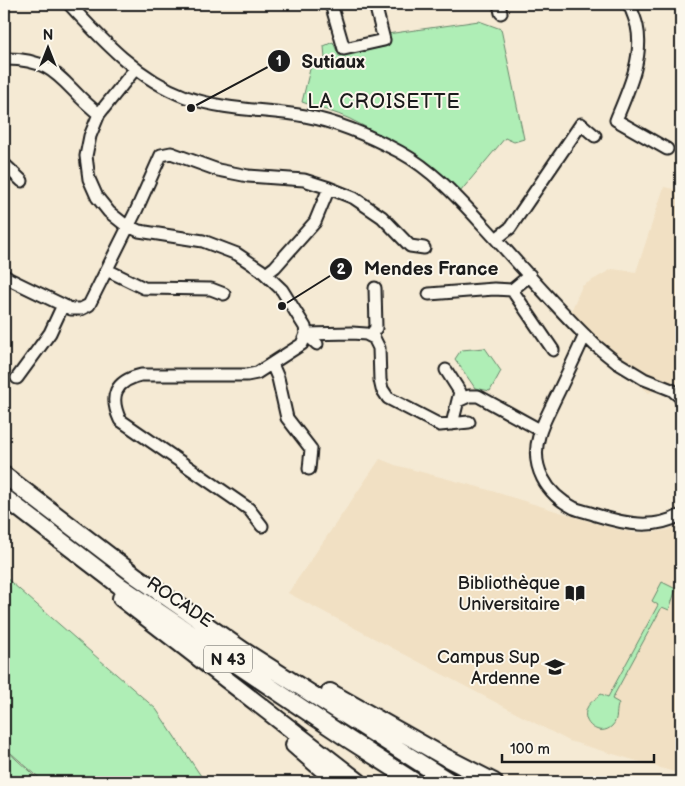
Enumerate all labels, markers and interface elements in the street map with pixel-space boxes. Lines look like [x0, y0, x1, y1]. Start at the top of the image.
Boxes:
north arrow [22, 22, 72, 72]
text: N [43, 27, 53, 44]
callout: Sutiaux [266, 44, 374, 78]
text: Sutiaux [301, 51, 365, 74]
text: 1 [276, 52, 282, 71]
district label: LA CROISETTE [307, 90, 461, 114]
callout: Mendes France [328, 252, 508, 286]
text: Mendes France [364, 258, 498, 281]
text: 2 [337, 260, 346, 279]
street label: ROCADE [143, 573, 217, 632]
place label: Bibliothèque Universitaire [458, 573, 560, 615]
library icon: Bibliothèque Universitaire [564, 582, 586, 604]
road number: N 43 [204, 646, 252, 672]
place label: Campus Sup Ardenne [437, 647, 540, 689]
school or university icon: Campus Sup Ardenne [544, 656, 566, 678]
scale bar [502, 731, 655, 763]
text: 100 m [510, 740, 550, 759]

